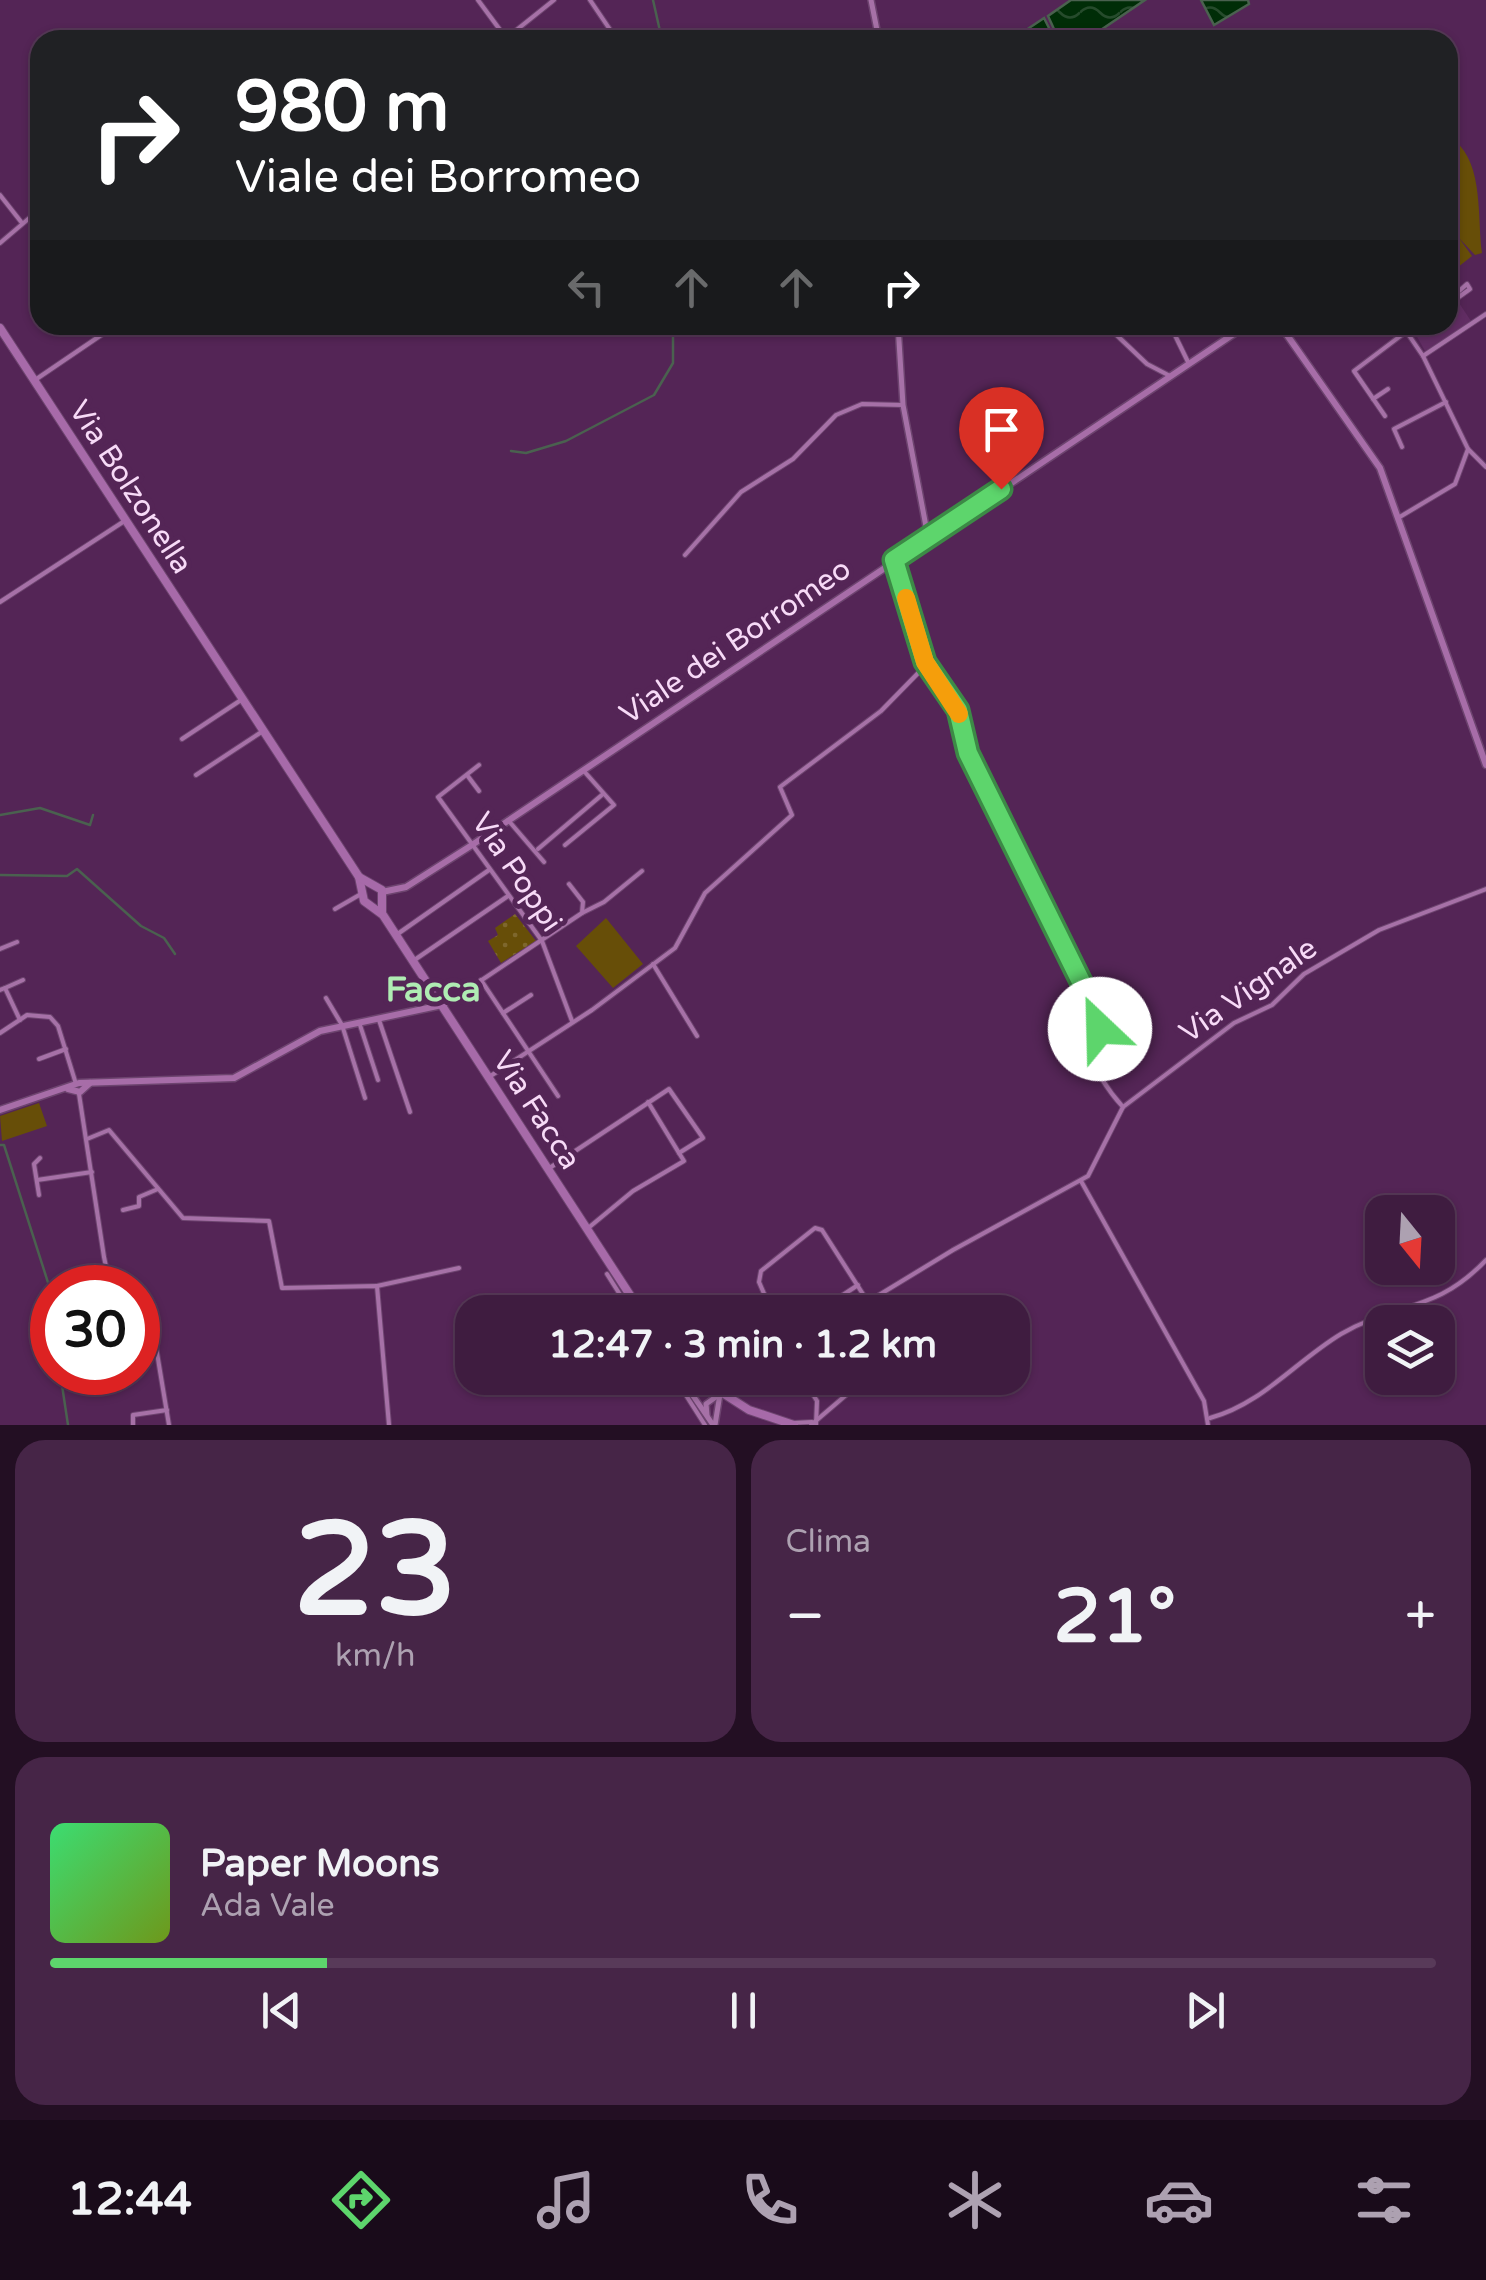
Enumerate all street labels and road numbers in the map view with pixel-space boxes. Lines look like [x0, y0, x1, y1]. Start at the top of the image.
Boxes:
street label: Via Bolzonella [61, 394, 200, 581]
street label: Viale dei Borromeo [613, 550, 858, 732]
street label: Via Poppi [463, 806, 570, 939]
street label: Via Vignale [1172, 930, 1324, 1051]
street label: Via Facca [485, 1044, 589, 1177]

